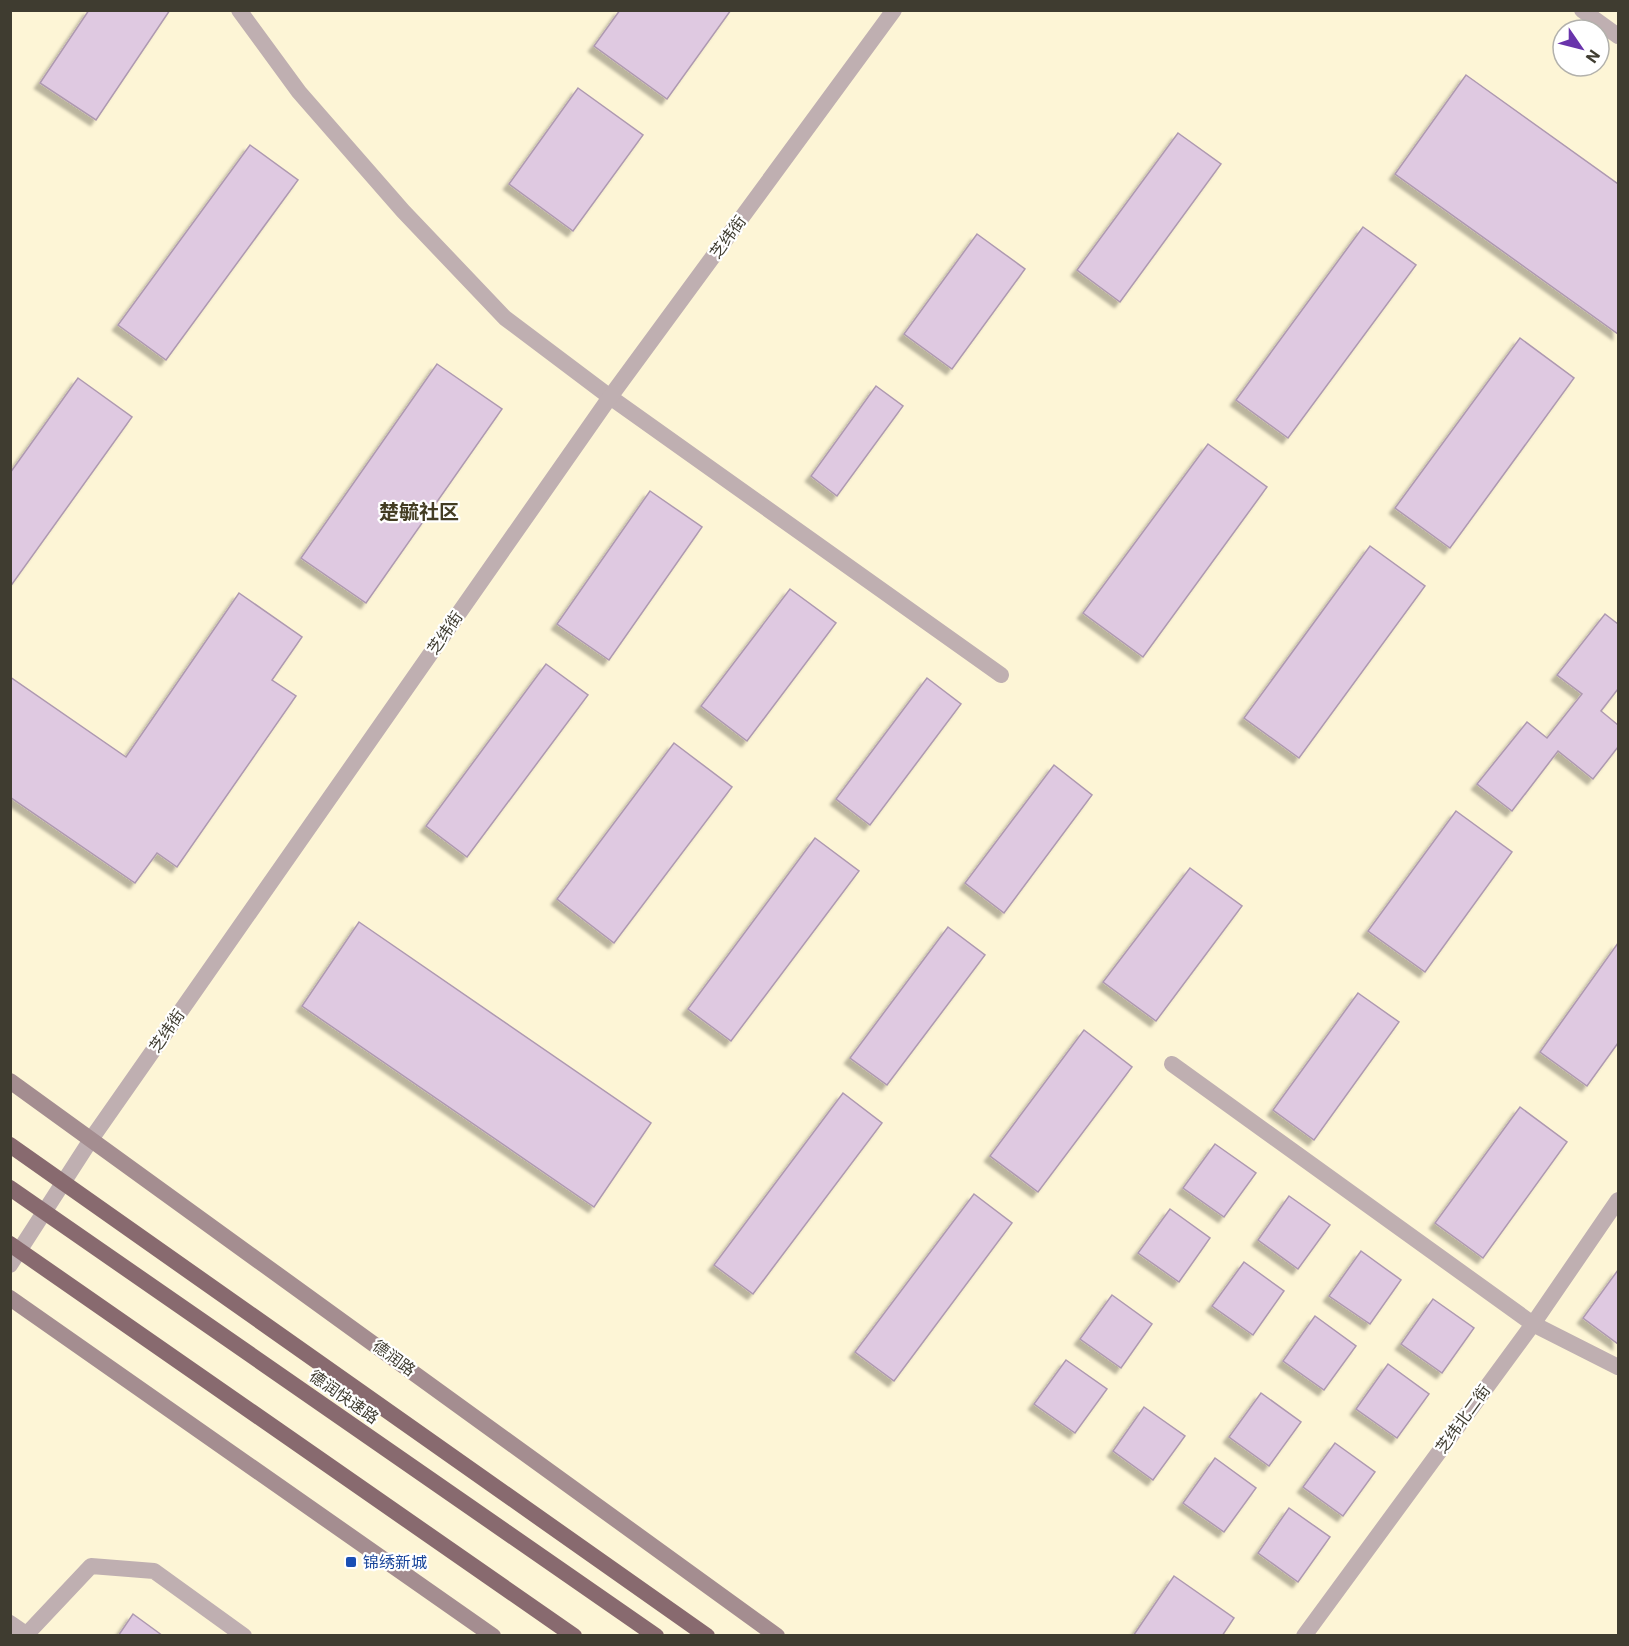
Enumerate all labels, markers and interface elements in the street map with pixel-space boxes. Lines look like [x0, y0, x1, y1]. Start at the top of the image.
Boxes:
north arrow [1551, 18, 1611, 78]
text: N [1582, 46, 1604, 66]
street label: 芝纬街 [706, 212, 750, 262]
district label: 楚毓社区 [379, 500, 459, 524]
street label: 芝纬街 [423, 608, 467, 658]
street label: 芝纬街 [145, 1006, 189, 1056]
street label: 德润路 [369, 1336, 419, 1380]
street label: 德润快速路 [306, 1366, 382, 1428]
street label: 芝纬北二街 [1432, 1381, 1494, 1457]
place label: 锦绣新城 [363, 1553, 427, 1572]
marker: 锦绣新城 [344, 1555, 358, 1569]

